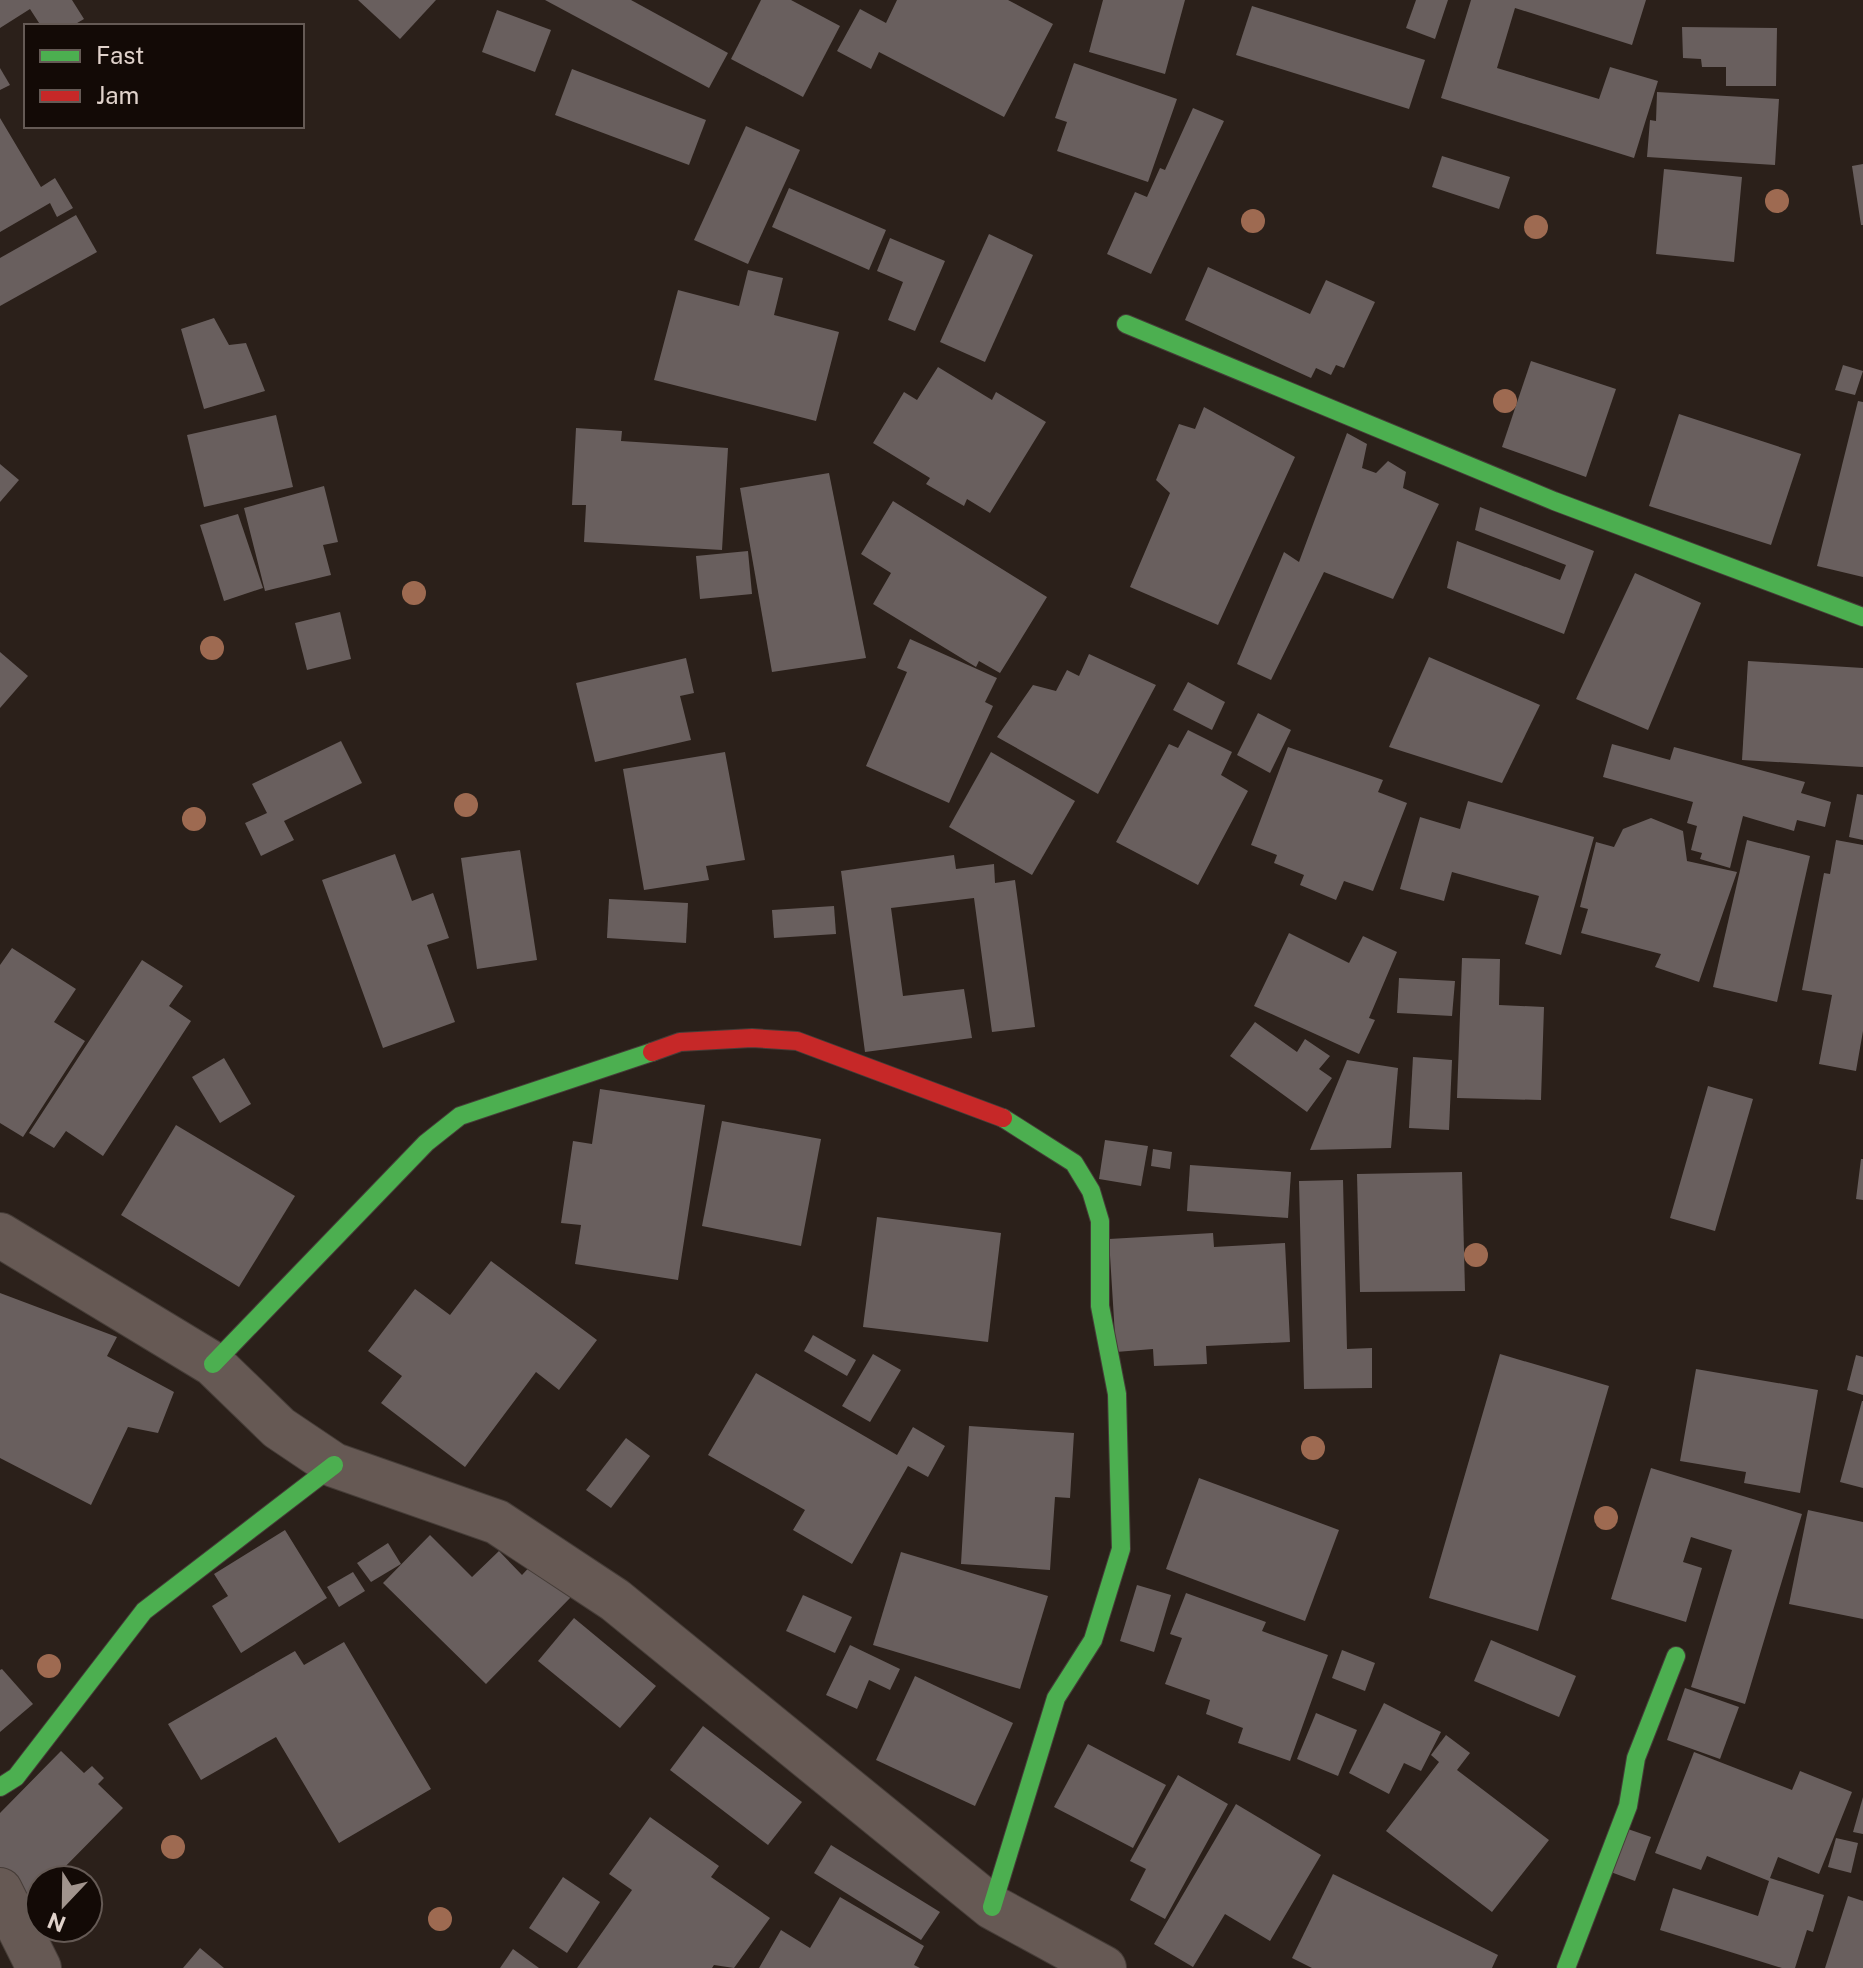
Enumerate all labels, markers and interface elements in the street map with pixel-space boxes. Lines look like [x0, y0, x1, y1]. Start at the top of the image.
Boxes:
legend [24, 24, 304, 128]
text: Fast [96, 41, 144, 69]
text: Jam [96, 81, 139, 109]
north arrow [24, 1864, 104, 1944]
text: N [44, 1907, 69, 1938]

